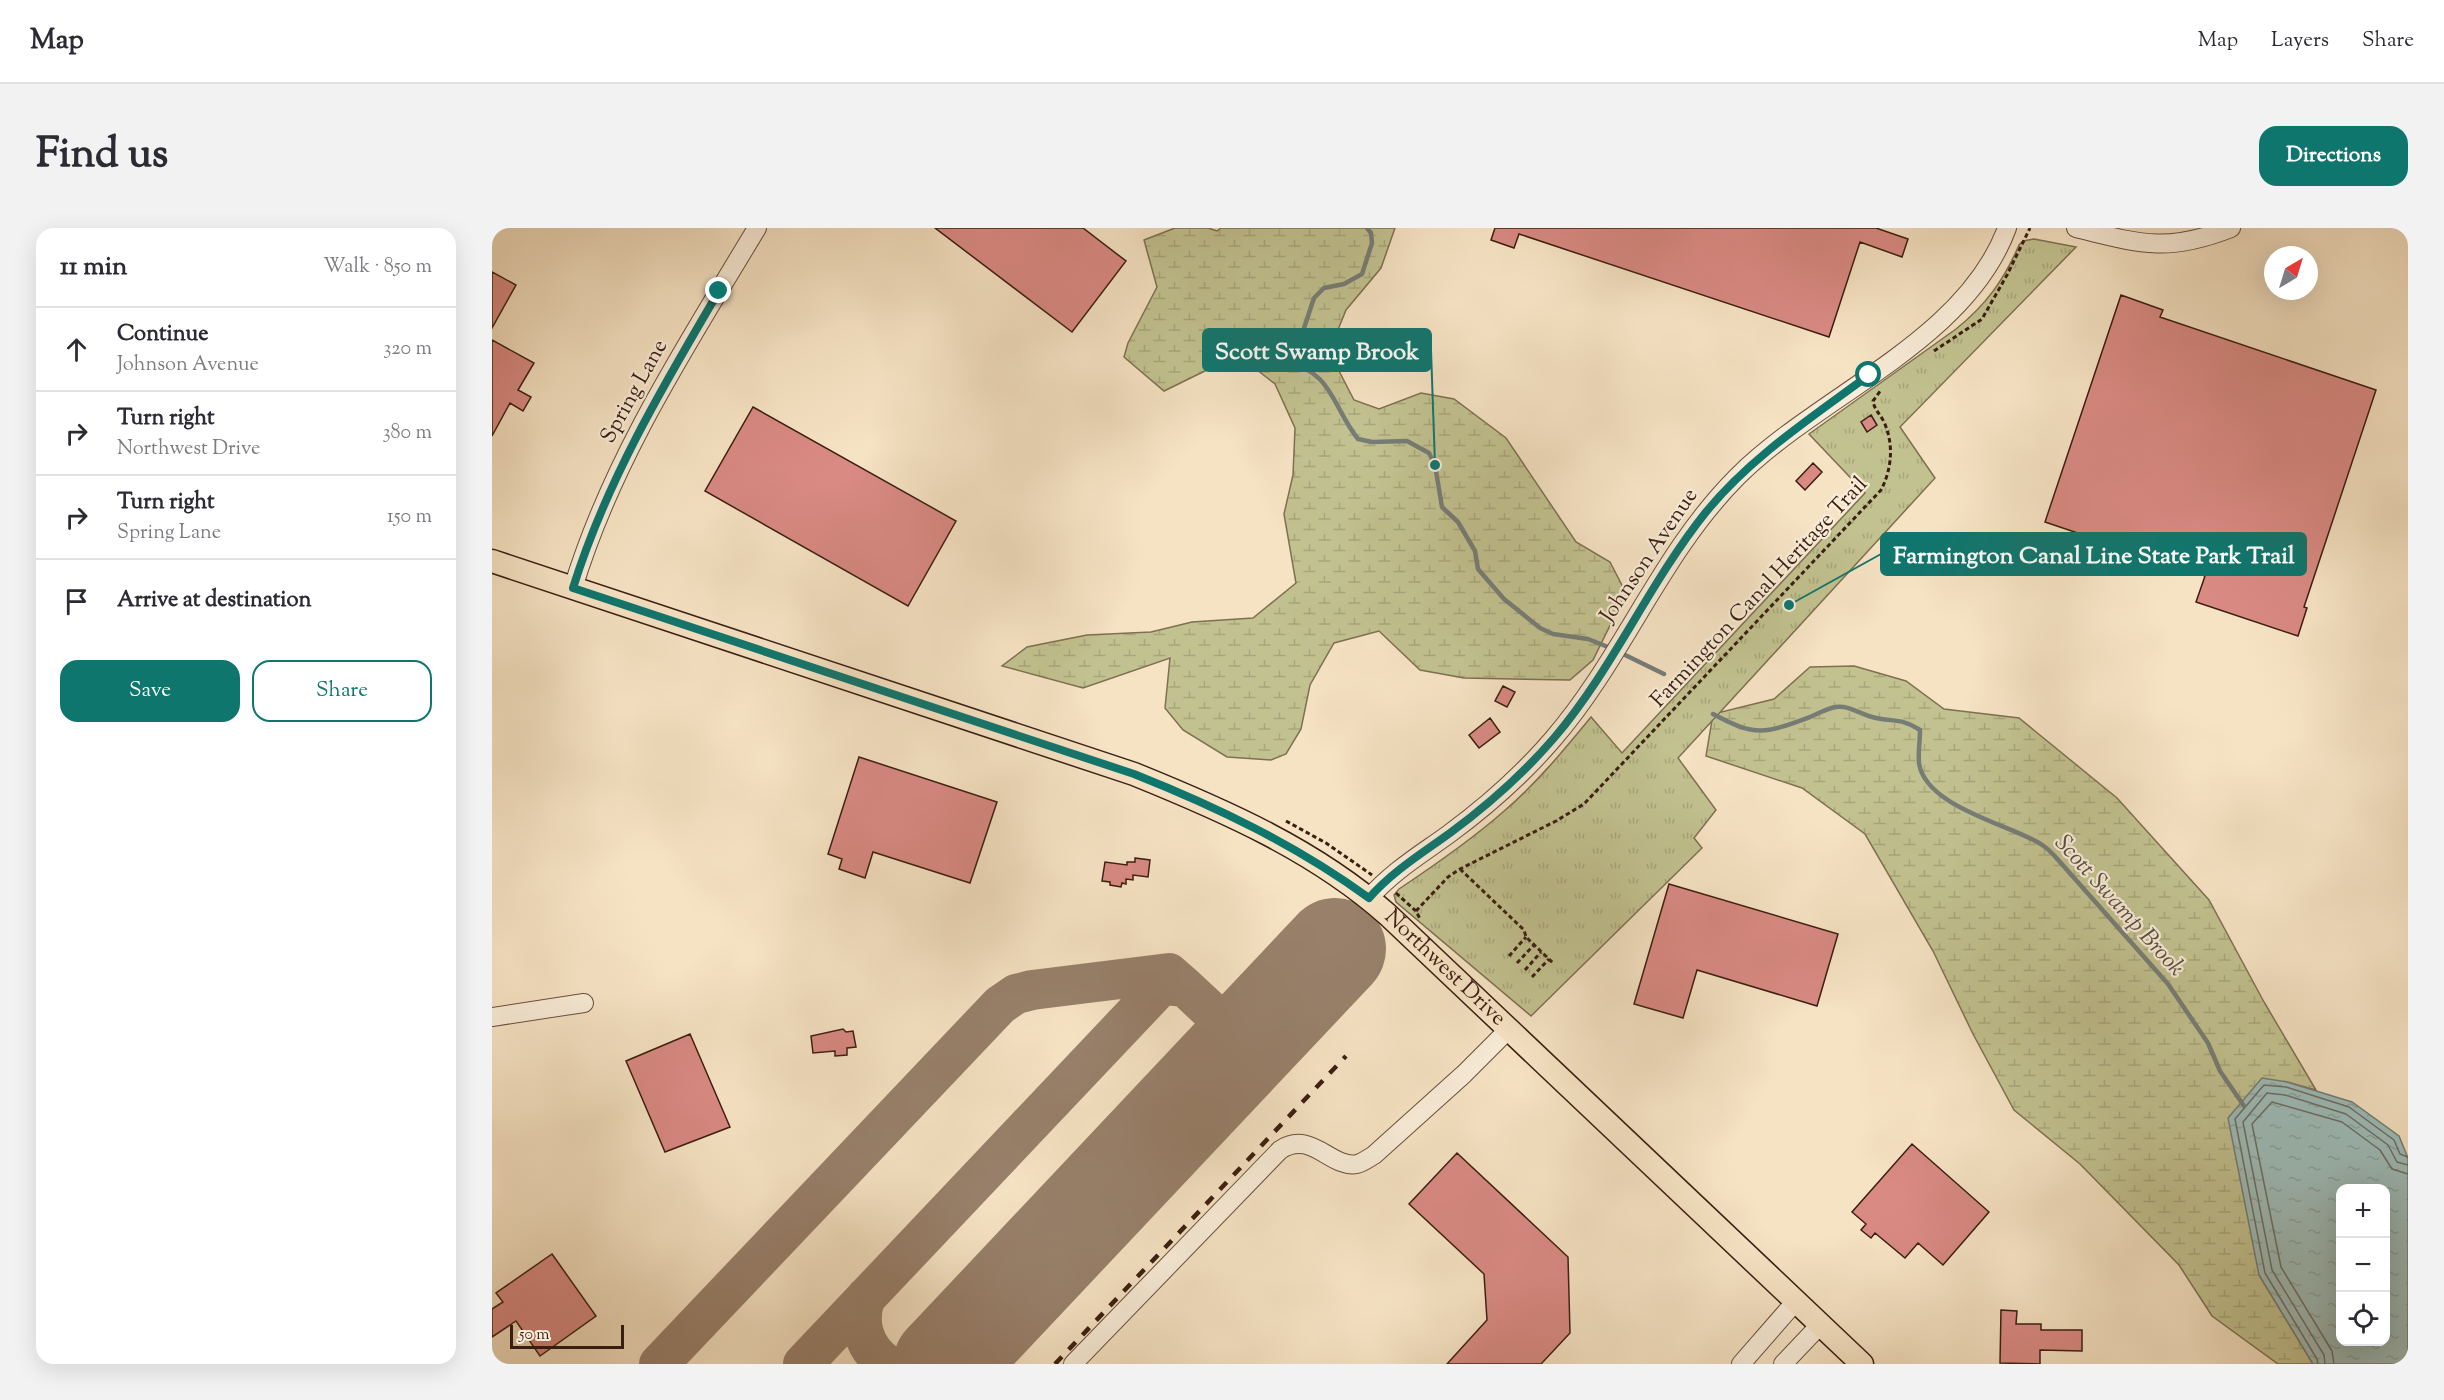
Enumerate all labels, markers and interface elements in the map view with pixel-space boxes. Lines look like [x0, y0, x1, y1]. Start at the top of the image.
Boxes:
text: Map [30, 21, 84, 61]
text: Map [2198, 26, 2238, 56]
text: Layers [2271, 26, 2329, 56]
text: Share [2362, 26, 2414, 56]
text: Find us [36, 126, 168, 186]
button: Directions [2259, 126, 2408, 186]
north arrow [2264, 246, 2318, 300]
text: 11 min [60, 249, 127, 286]
text: Walk · 850 m [323, 253, 432, 282]
route end [705, 277, 731, 303]
text: Continue [117, 319, 208, 351]
callout: Scott Swamp Brook [1203, 329, 1431, 371]
icon: ahead [60, 333, 93, 366]
street label: Spring Lane [593, 334, 677, 450]
text: 320 m [383, 335, 432, 364]
text: Scott Swamp Brook [1215, 336, 1420, 370]
text: Johnson Avenue [117, 351, 259, 380]
route start [1855, 361, 1881, 387]
text: Turn right [117, 403, 214, 435]
icon: right [60, 417, 93, 450]
text: 380 m [383, 419, 432, 448]
text: Northwest Drive [117, 435, 260, 464]
street label: Farmington Canal Heritage Trail [1644, 470, 1876, 716]
street label: Johnson Avenue [1593, 482, 1707, 630]
text: Turn right [117, 487, 214, 519]
icon: right [60, 501, 93, 534]
text: 150 m [387, 503, 432, 532]
text: Spring Lane [117, 519, 221, 548]
callout: Farmington Canal Line State Park Trail [1881, 533, 2306, 575]
text: Farmington Canal Line State Park Trail [1893, 540, 2295, 574]
icon: arrive [60, 585, 93, 618]
text: Arrive at destination [117, 585, 312, 617]
button: Save [60, 660, 240, 722]
button: Share [252, 660, 432, 722]
water label: Scott Swamp Brook [2046, 828, 2192, 985]
street label: Northwest Drive [1376, 903, 1513, 1034]
map controls [2336, 1184, 2390, 1346]
button: + [2336, 1184, 2390, 1238]
button: − [2336, 1238, 2390, 1292]
button: locate [2336, 1292, 2390, 1346]
scale bar [510, 1322, 624, 1350]
text: 50 m [519, 1324, 550, 1347]

